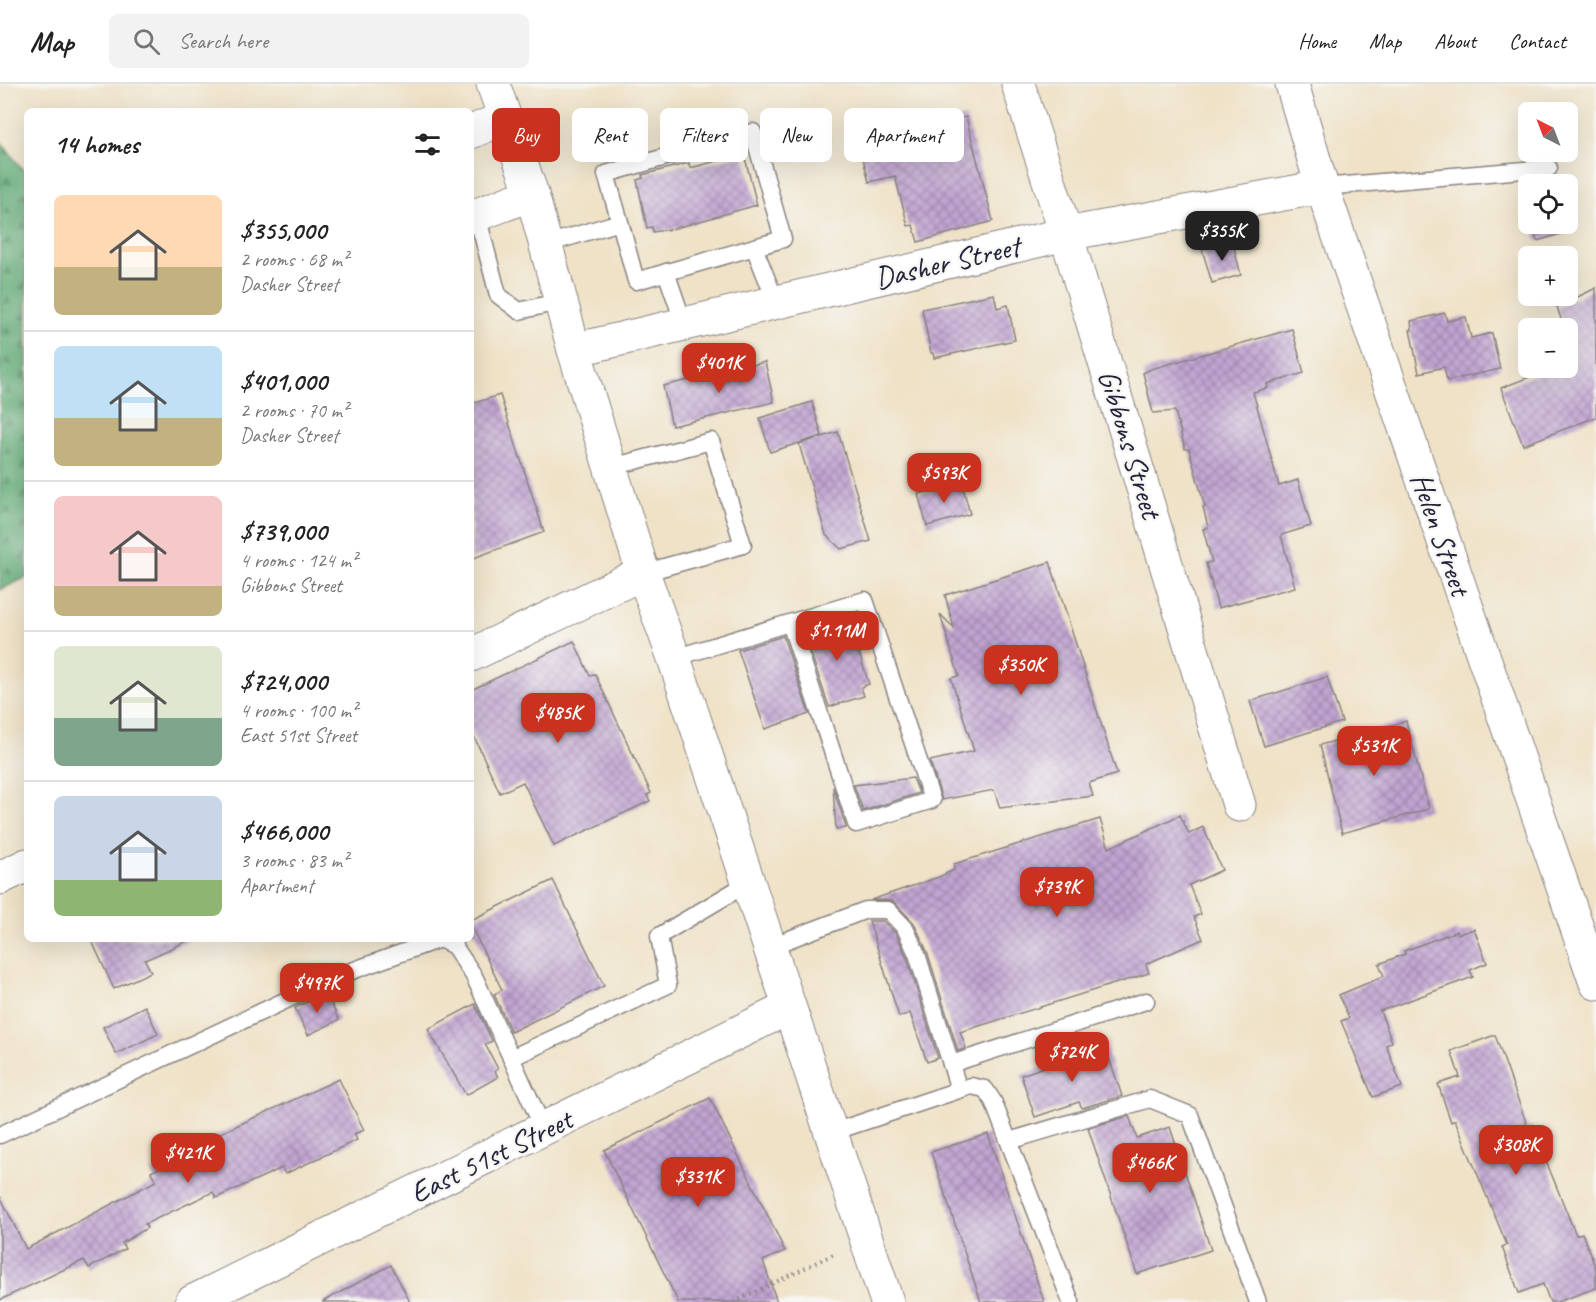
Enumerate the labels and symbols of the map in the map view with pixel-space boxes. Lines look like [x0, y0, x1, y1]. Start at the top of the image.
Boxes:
north arrow [1518, 102, 1578, 162]
pin: $355K [1180, 211, 1264, 262]
street label: Dasher Street [871, 226, 1027, 297]
pin: $401K [677, 343, 761, 394]
street label: Gibbons Street [1089, 365, 1171, 526]
pin: $593K [902, 453, 986, 504]
street label: Helen Street [1402, 468, 1481, 603]
pin: $1.11M [788, 611, 886, 662]
pin: $350K [979, 645, 1063, 696]
pin: $485K [516, 693, 600, 744]
pin: $531K [1332, 726, 1416, 777]
pin: $739K [1015, 867, 1099, 918]
pin: $497K [275, 963, 359, 1014]
pin: $724K [1030, 1032, 1114, 1083]
street label: East 51st Street [404, 1099, 581, 1212]
pin: $308K [1474, 1125, 1558, 1176]
pin: $421K [146, 1133, 230, 1184]
pin: $466K [1108, 1143, 1192, 1194]
pin: $331K [656, 1157, 740, 1208]

